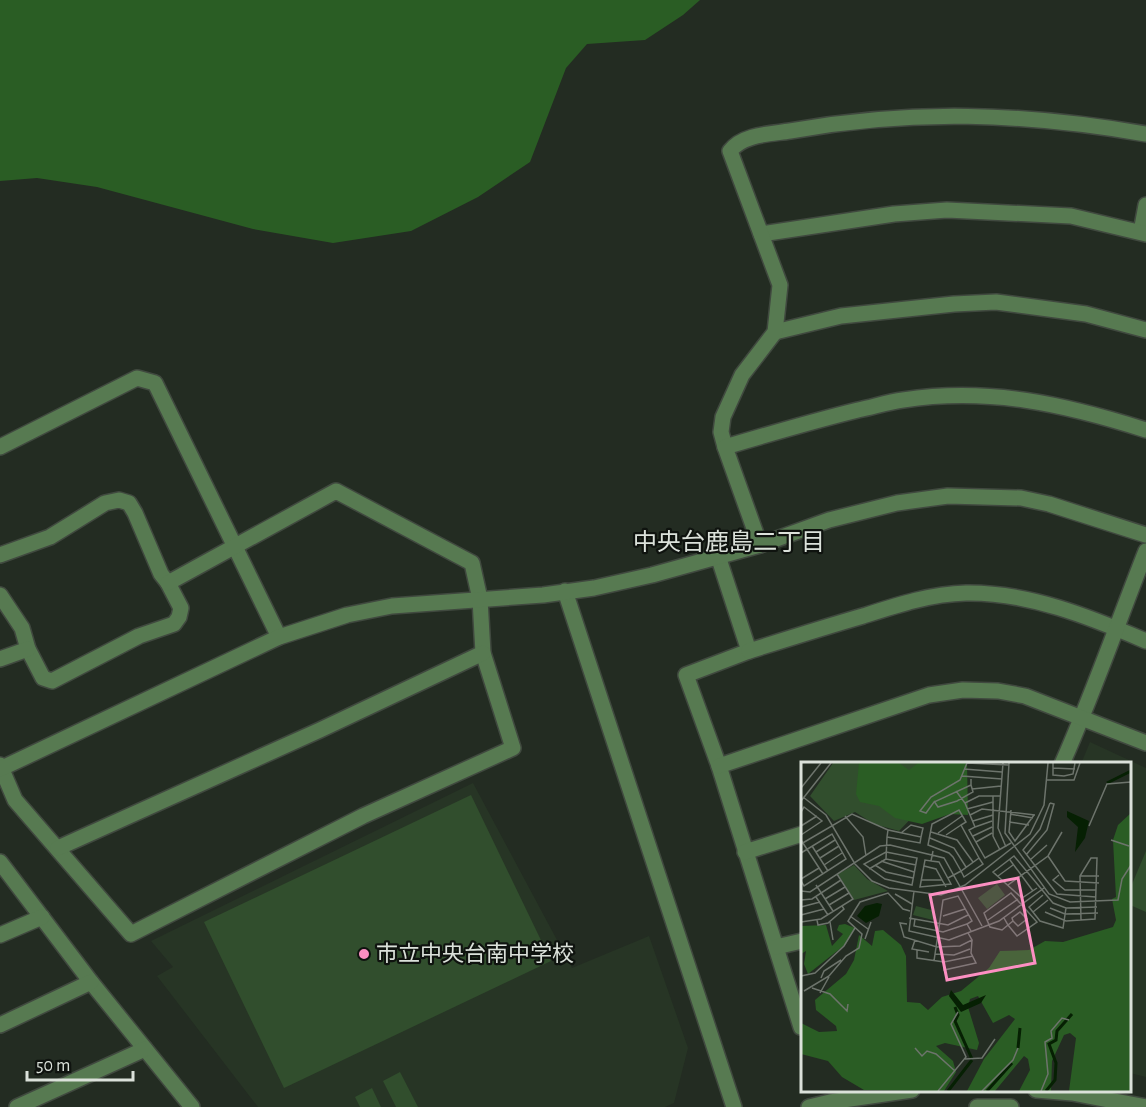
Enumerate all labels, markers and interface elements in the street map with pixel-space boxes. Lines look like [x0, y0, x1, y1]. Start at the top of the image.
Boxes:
district label: 中央台鹿島二丁目 [633, 529, 825, 555]
inset map [801, 762, 1131, 1092]
place label: 市立中央台南中学校 [376, 942, 574, 965]
marker: 市立中央台南中学校 [357, 947, 371, 961]
scale bar [27, 1044, 134, 1082]
text: 50 m [36, 1057, 70, 1075]

